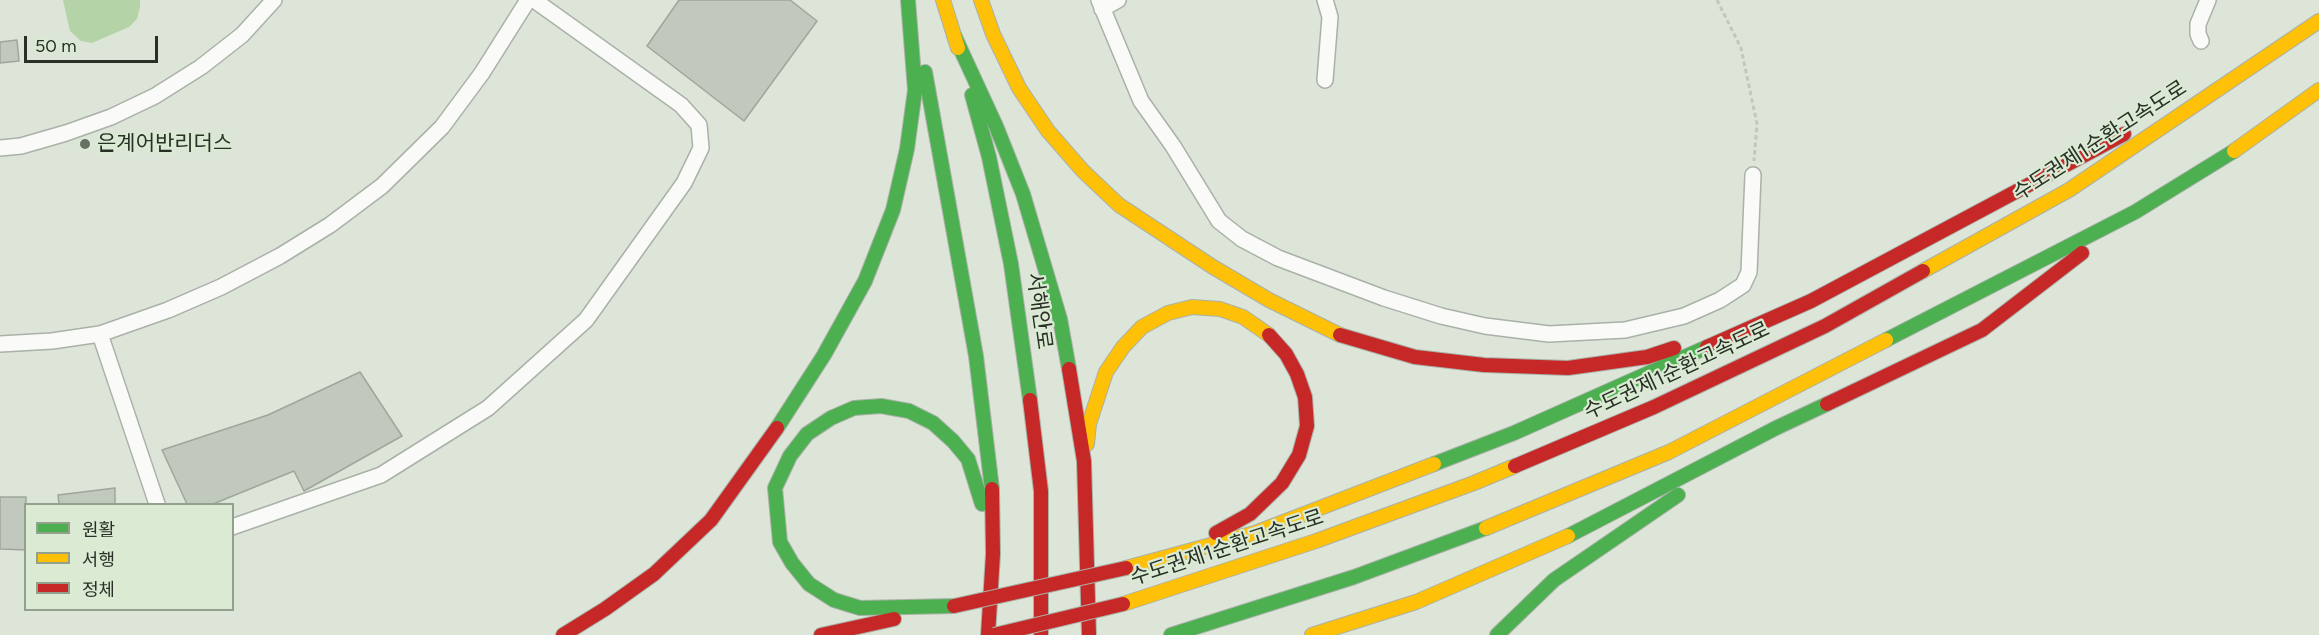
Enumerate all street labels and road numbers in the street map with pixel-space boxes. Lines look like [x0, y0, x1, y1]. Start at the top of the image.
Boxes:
street label: 수도권제1순환고속도로 [2008, 75, 2192, 207]
street label: 서해안로 [1021, 271, 1057, 351]
street label: 수도권제1순환고속도로 [1580, 317, 1774, 425]
street label: 수도권제1순환고속도로 [1127, 505, 1327, 591]

